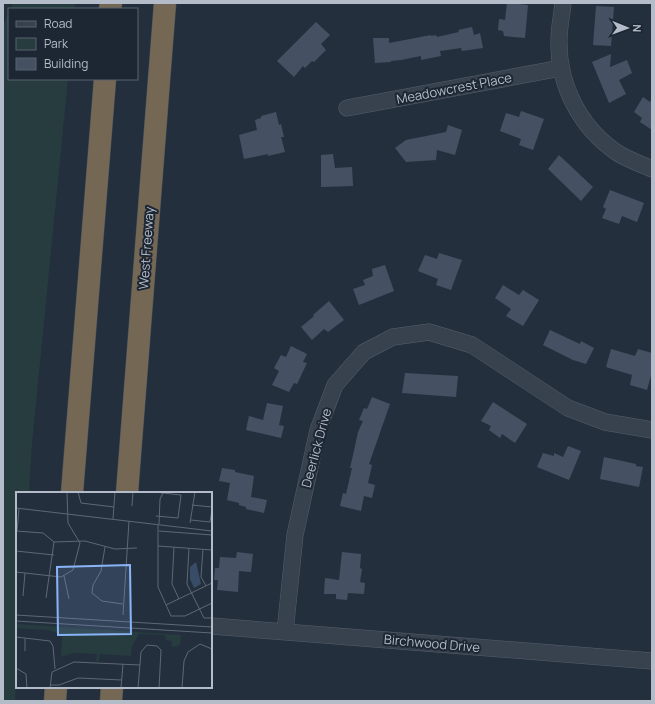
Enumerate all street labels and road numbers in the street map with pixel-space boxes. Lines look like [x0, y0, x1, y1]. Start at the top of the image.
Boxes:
street label: Meadowcrest Place [395, 68, 514, 108]
street label: West Freeway [134, 206, 158, 290]
street label: Deerlick Drive [297, 406, 335, 490]
street label: Birchwood Drive [383, 630, 481, 656]

